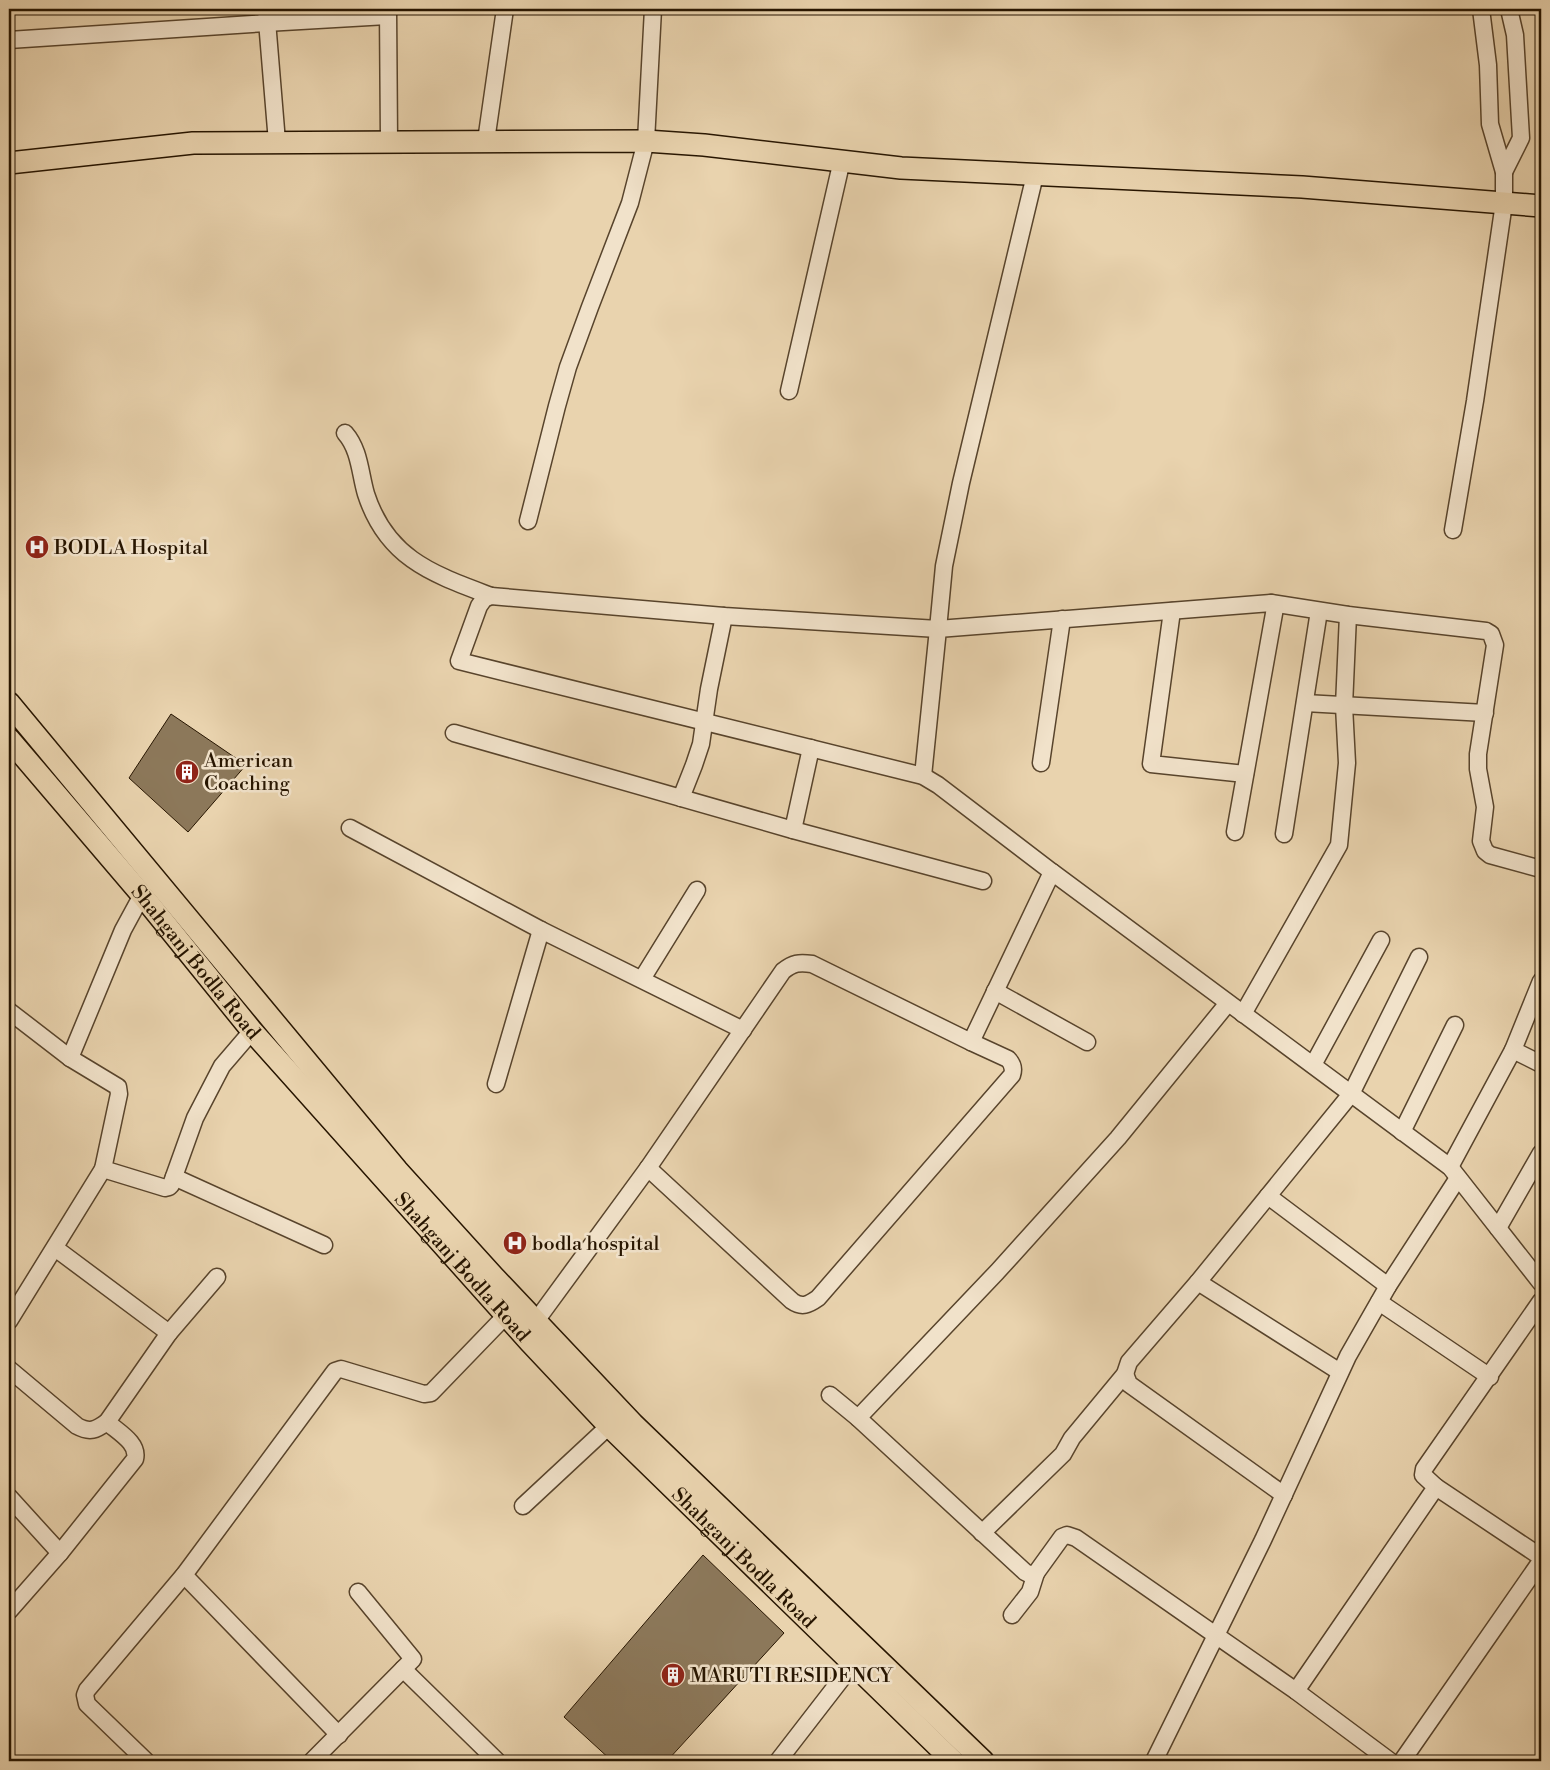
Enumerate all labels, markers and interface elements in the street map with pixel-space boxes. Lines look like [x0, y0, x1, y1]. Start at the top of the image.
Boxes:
hospital icon: BODLA Hospital [24, 534, 50, 560]
place label: BODLA Hospital [53, 536, 208, 561]
place label: American Coaching [203, 749, 293, 797]
building icon: American Coaching [174, 759, 200, 785]
street label: Shahganj Bodla Road [125, 880, 265, 1046]
street label: Shahganj Bodla Road [388, 1188, 535, 1348]
hospital icon: bodla hospital [502, 1230, 528, 1256]
place label: bodla hospital [532, 1232, 660, 1257]
street label: Shahganj Bodla Road [666, 1483, 821, 1635]
building icon: MARUTI RESIDENCY [660, 1662, 686, 1688]
place label: MARUTI RESIDENCY [690, 1664, 894, 1689]

